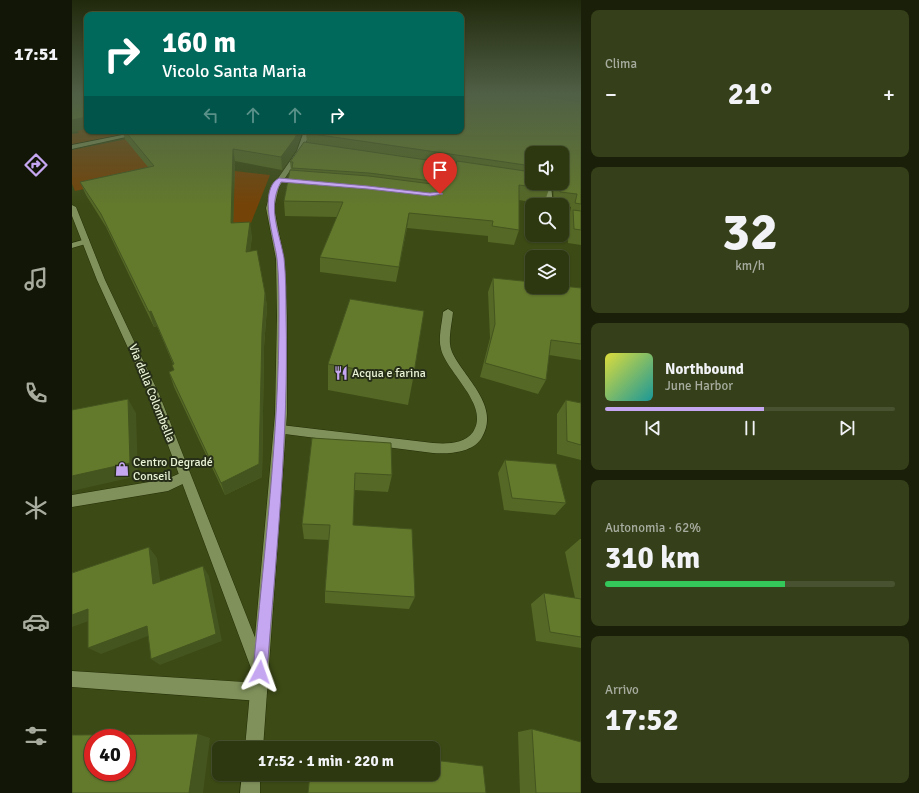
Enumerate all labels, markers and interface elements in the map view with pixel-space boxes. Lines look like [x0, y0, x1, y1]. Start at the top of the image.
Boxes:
text: 160 m [162, 26, 236, 60]
icon: right [96, 28, 148, 80]
text: 17:51 [14, 43, 58, 65]
text: Clima [605, 56, 637, 72]
text: Vicolo Santa Maria [162, 60, 306, 82]
text: 21° [728, 76, 772, 113]
text: − [605, 81, 617, 108]
text: + [883, 81, 895, 108]
icon: left [200, 104, 222, 126]
icon: ahead [242, 104, 264, 126]
icon: ahead [284, 104, 306, 126]
icon: right [326, 104, 348, 126]
map controls [525, 146, 569, 294]
button: sound [525, 146, 569, 190]
icon: directions [22, 151, 50, 179]
pin [423, 153, 457, 194]
icon: arrive [429, 159, 451, 181]
button: search [525, 198, 569, 242]
text: 32 [722, 200, 778, 264]
button: layers [525, 250, 569, 294]
text: km/h [735, 258, 765, 274]
icon: music [22, 265, 50, 293]
street label: Via della Colombella [125, 342, 178, 445]
text: Northbound [665, 360, 744, 378]
restaurant icon: Acqua e farina [333, 365, 349, 381]
place label: Acqua e farina [352, 366, 426, 381]
text: June Harbor [665, 378, 733, 394]
icon: phone [22, 379, 50, 407]
icon: previous [642, 417, 664, 439]
icon: pause [739, 417, 761, 439]
icon: next [836, 417, 858, 439]
place label: Centro Degradé Conseil [133, 455, 213, 484]
shop icon: Centro Degradé Conseil [114, 461, 130, 477]
icon: climate [22, 494, 50, 522]
text: Autonomia · 62% [605, 520, 701, 536]
text: 310 km [605, 540, 700, 577]
icon: car [22, 608, 50, 636]
position arrow [239, 651, 281, 693]
text: Arrivo [605, 682, 639, 698]
text: 17:52 [605, 702, 679, 739]
icon: filters [22, 722, 50, 750]
speed limit sign: 40 [84, 729, 136, 781]
text: 17:52 · 1 min · 220 m [258, 752, 394, 770]

